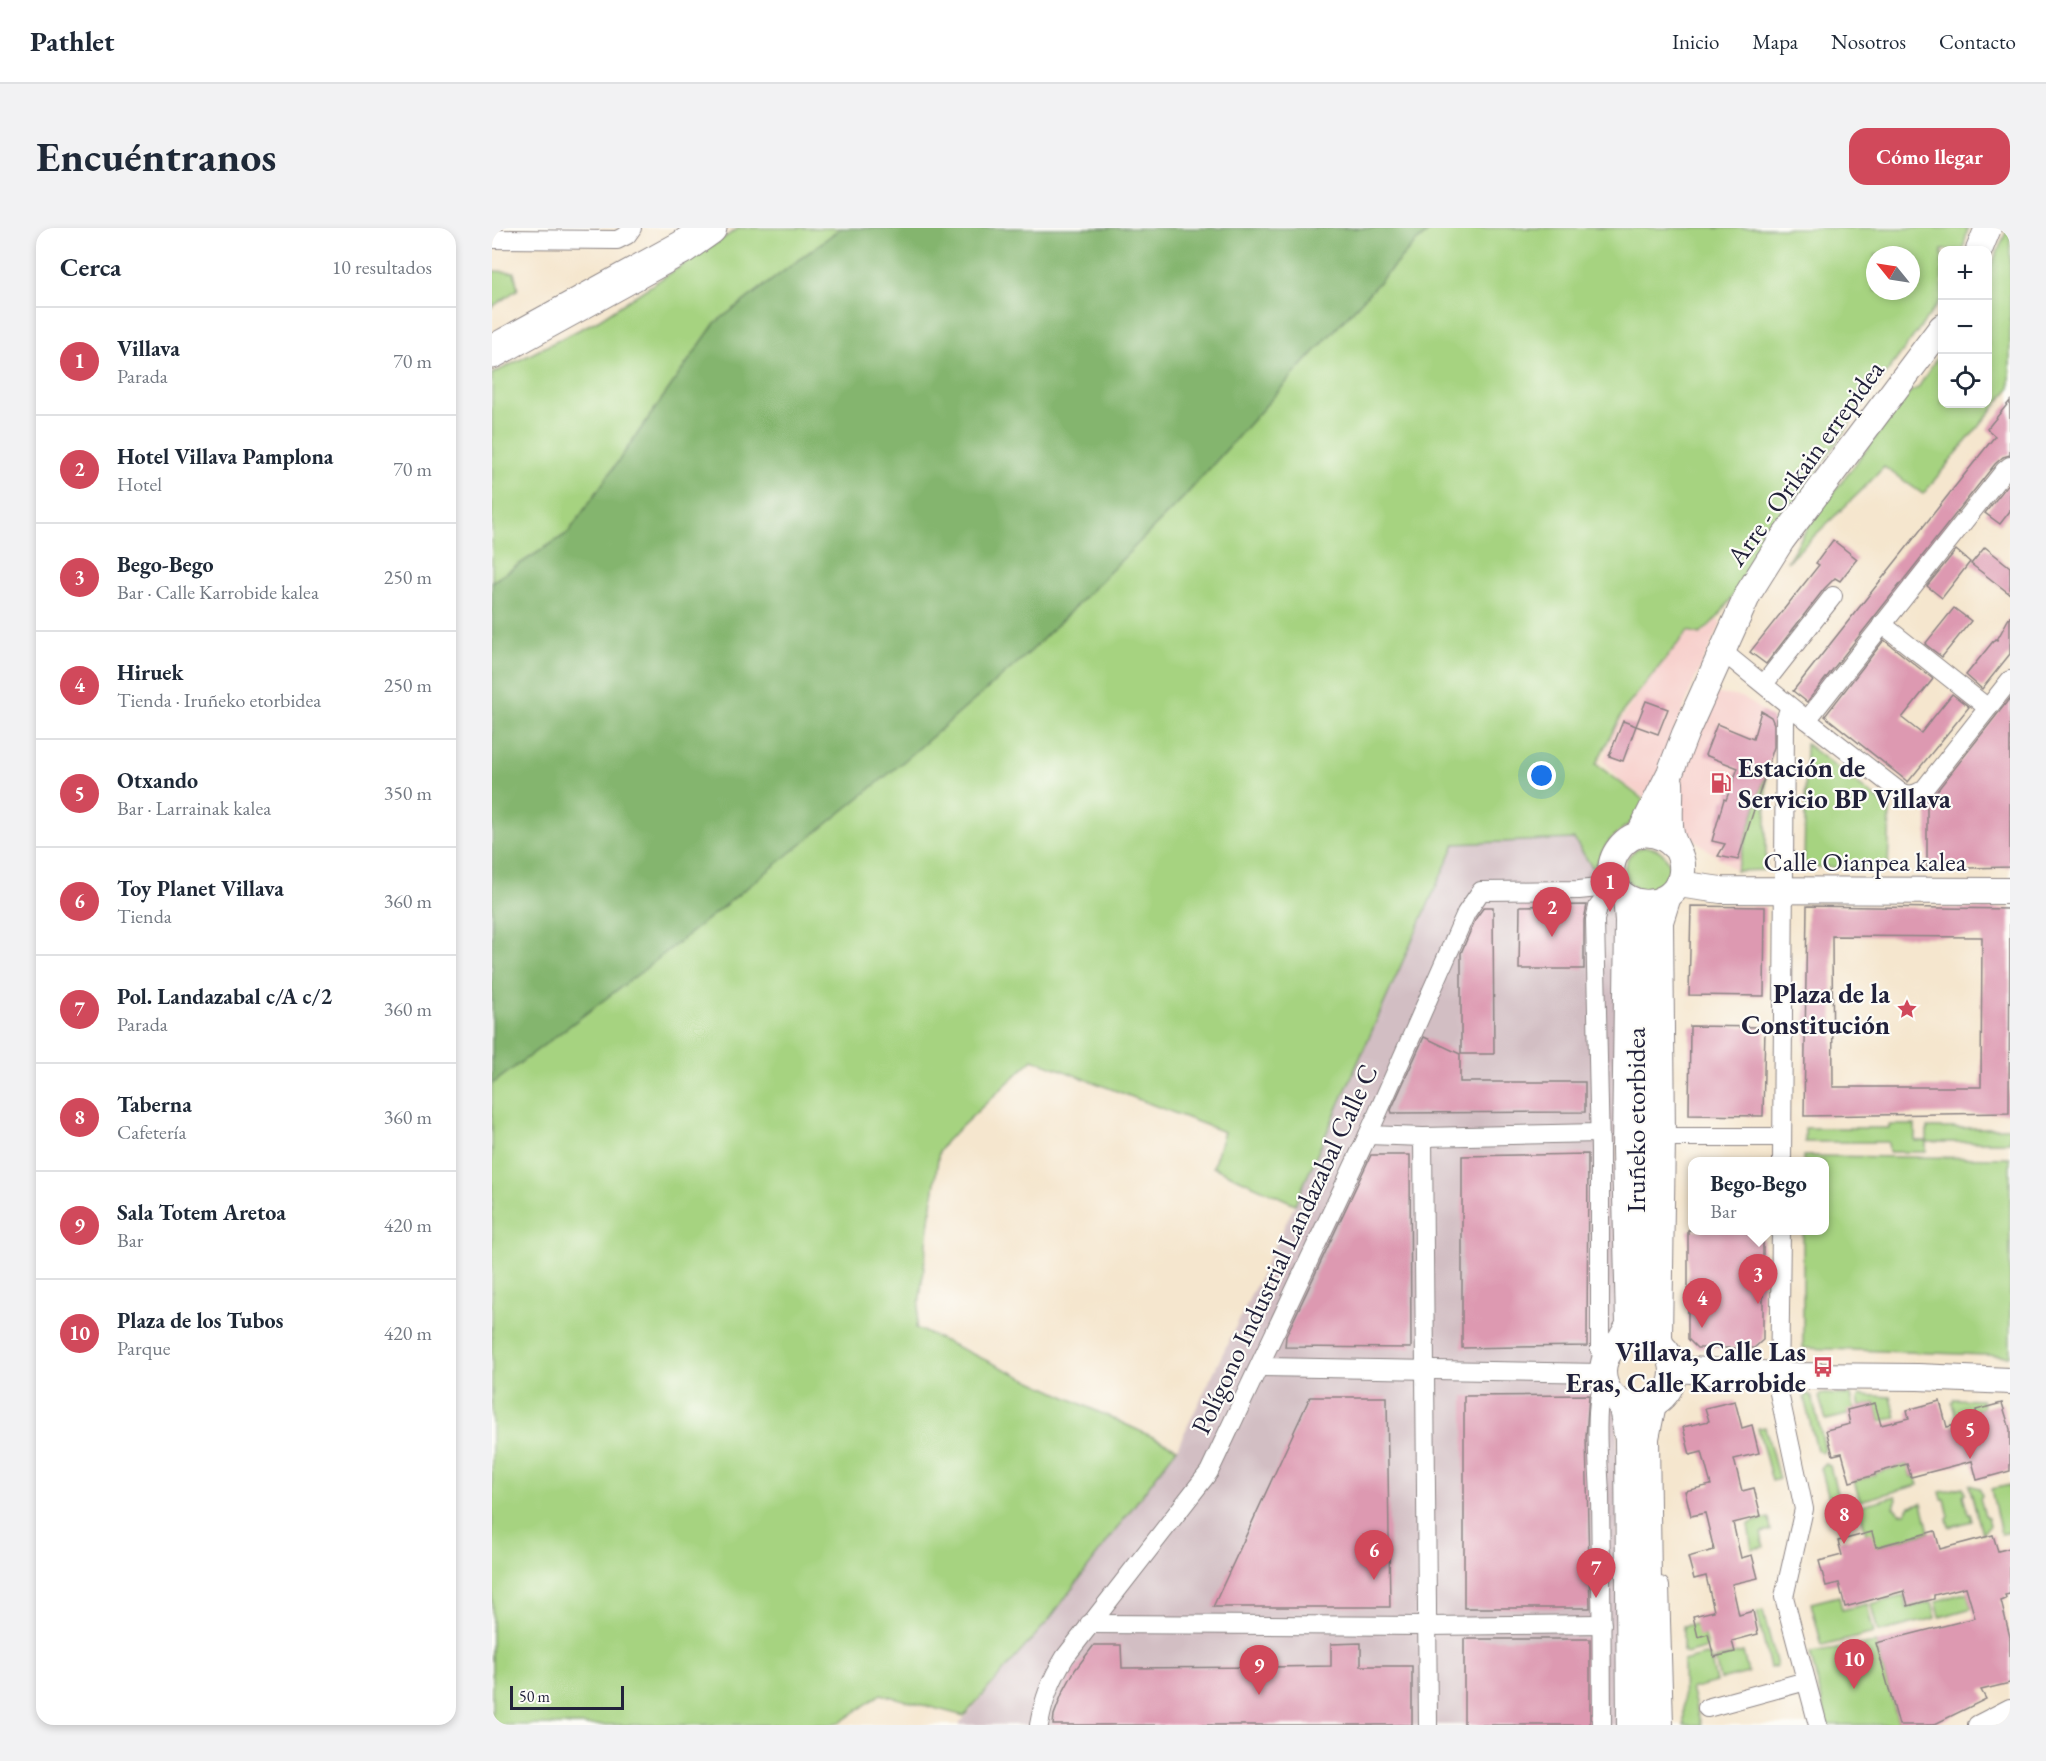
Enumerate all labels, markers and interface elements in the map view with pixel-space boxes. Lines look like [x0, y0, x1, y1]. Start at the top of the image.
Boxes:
text: Pathlet [30, 23, 114, 59]
text: Inicio [1672, 28, 1719, 55]
text: Mapa [1752, 28, 1798, 55]
text: Nosotros [1831, 28, 1906, 55]
text: Contacto [1939, 28, 2016, 55]
button: Cómo llegar [1849, 128, 2010, 185]
text: Encuéntranos [36, 129, 276, 184]
north arrow [1866, 246, 1920, 300]
map controls [1938, 246, 1992, 408]
button: + [1938, 246, 1992, 300]
text: Cerca [60, 250, 121, 284]
text: 10 resultados [332, 254, 432, 280]
button: − [1938, 300, 1992, 354]
text: Villava [117, 334, 180, 363]
text: 1 [74, 348, 85, 374]
text: 70 m [393, 348, 432, 374]
street label: Arre - Orikain errepidea [1718, 353, 1892, 574]
button: locate [1938, 354, 1992, 408]
text: Parada [117, 363, 168, 389]
text: Hotel Villava Pamplona [117, 442, 333, 471]
text: 2 [74, 456, 85, 482]
text: 70 m [393, 456, 432, 482]
text: Hotel [117, 471, 162, 497]
text: Bego-Bego [117, 550, 214, 579]
text: 3 [74, 564, 85, 590]
text: 250 m [384, 564, 432, 590]
text: Bar · Calle Karrobide kalea [117, 579, 319, 605]
text: Hiruek [117, 658, 184, 687]
text: 4 [74, 672, 85, 698]
text: 250 m [384, 672, 432, 698]
text: Tienda · Iruñeko etorbidea [117, 687, 321, 713]
place label: Estación de Servicio BP Villava [1738, 750, 1951, 816]
your location [1527, 761, 1556, 790]
text: Otxando [117, 766, 198, 795]
fuel station icon: Estación de Servicio BP Villava [1709, 771, 1733, 795]
text: 5 [74, 780, 85, 806]
text: 350 m [384, 780, 432, 806]
text: Bar · Larrainak kalea [117, 795, 271, 821]
street label: Calle Oianpea kalea [1763, 844, 1967, 879]
pin: 1 [1590, 862, 1630, 912]
text: Toy Planet Villava [117, 874, 284, 903]
text: 6 [74, 888, 85, 914]
text: 360 m [384, 888, 432, 914]
pin: 2 [1532, 888, 1572, 937]
text: Tienda [117, 903, 172, 929]
place label: Plaza de la Constitución [1741, 976, 1890, 1042]
text: Pol. Landazabal c/A c/2 [117, 982, 332, 1011]
text: 7 [74, 996, 85, 1022]
text: 360 m [384, 996, 432, 1022]
place icon: Plaza de la Constitución [1895, 997, 1919, 1021]
text: Parada [117, 1011, 168, 1037]
street label: Iruñeko etorbidea [1618, 1027, 1653, 1213]
street label: Polígono Industrial Landazabal Calle C [1183, 1058, 1385, 1440]
text: Taberna [117, 1090, 192, 1119]
text: 8 [74, 1104, 85, 1130]
text: 360 m [384, 1104, 432, 1130]
text: Cafetería [117, 1119, 186, 1145]
popup [1688, 1157, 1829, 1235]
text: Bego-Bego [1710, 1169, 1807, 1198]
text: Sala Totem Aretoa [117, 1198, 286, 1227]
text: Bar [1710, 1198, 1737, 1224]
text: 9 [74, 1212, 85, 1238]
text: 420 m [384, 1212, 432, 1238]
text: Bar [117, 1227, 143, 1253]
pin: 3 [1738, 1254, 1778, 1304]
pin: 4 [1682, 1278, 1722, 1328]
text: Plaza de los Tubos [117, 1306, 283, 1335]
text: 10 [69, 1320, 90, 1346]
text: 420 m [384, 1320, 432, 1346]
place label: Villava, Calle Las Eras, Calle Karrobide [1566, 1334, 1806, 1400]
text: Parque [117, 1335, 170, 1361]
bus stop icon: Villava, Calle Las Eras, Calle Karrobide [1811, 1355, 1835, 1379]
pin: 5 [1950, 1410, 1990, 1459]
pin: 8 [1824, 1494, 1864, 1544]
pin: 6 [1354, 1530, 1394, 1580]
pin: 7 [1576, 1548, 1616, 1598]
pin: 10 [1834, 1640, 1874, 1689]
pin: 9 [1240, 1646, 1278, 1695]
scale bar [510, 1683, 624, 1710]
text: 50 m [519, 1686, 550, 1707]

